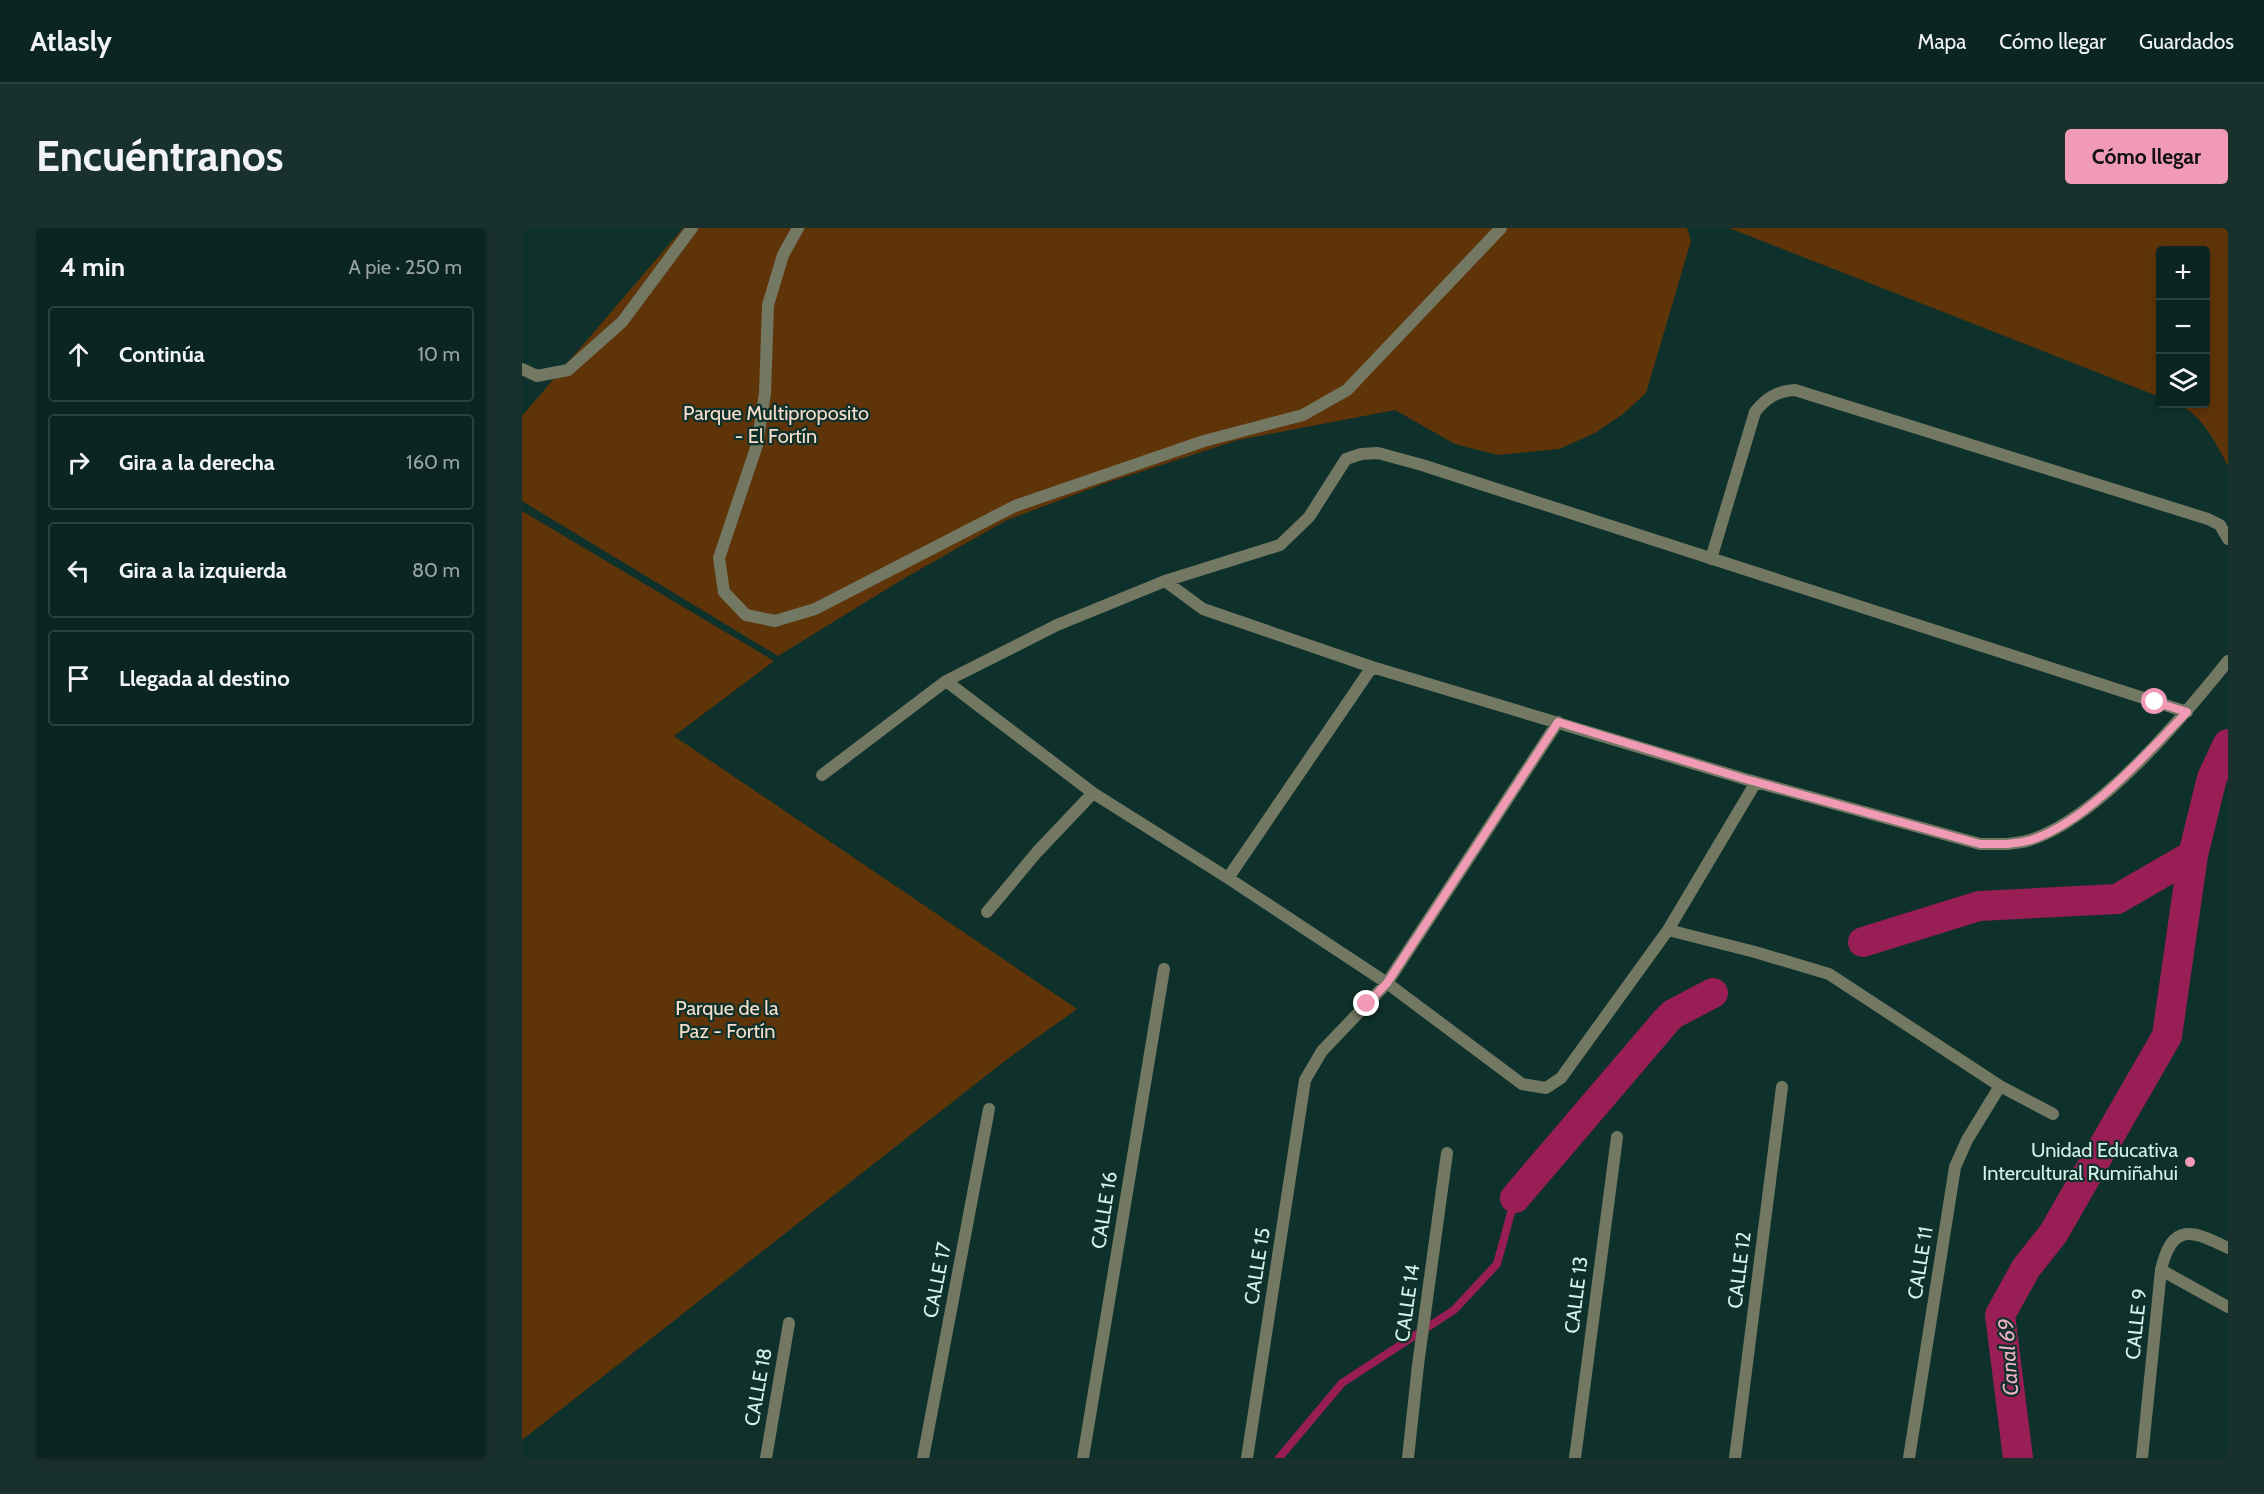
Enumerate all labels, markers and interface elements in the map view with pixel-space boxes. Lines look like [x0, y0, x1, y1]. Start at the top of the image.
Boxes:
text: Atlasly [30, 24, 112, 58]
text: Mapa [1918, 29, 1966, 54]
text: Cómo llegar [1999, 29, 2106, 54]
text: Guardados [2139, 29, 2234, 54]
button: Cómo llegar [2065, 129, 2228, 184]
text: Encuéntranos [36, 130, 284, 182]
map controls [2156, 246, 2210, 408]
button: + [2156, 246, 2210, 300]
text: 4 min [60, 251, 125, 283]
text: A pie · 250 m [349, 255, 462, 279]
button: − [2156, 300, 2210, 354]
icon: ahead [62, 338, 95, 371]
text: Continúa [119, 341, 205, 368]
text: 10 m [417, 342, 460, 366]
button: layers [2156, 354, 2210, 408]
park label: Parque Multiproposito - El Fortín [683, 401, 869, 448]
icon: right [62, 446, 95, 479]
text: Gira a la derecha [119, 449, 275, 476]
text: 160 m [406, 450, 460, 474]
icon: left [62, 554, 95, 587]
text: Gira a la izquierda [119, 557, 287, 584]
text: 80 m [412, 558, 460, 582]
icon: arrive [62, 662, 95, 695]
text: Llegada al destino [119, 665, 290, 692]
route start [2141, 688, 2167, 714]
route end [1353, 990, 1379, 1016]
park label: Parque de la Paz - Fortín [675, 996, 779, 1043]
place label: Unidad Educativa Intercultural Rumiñahui [1982, 1138, 2178, 1185]
marker: Unidad Educativa Intercultural Rumiñahui [2183, 1155, 2197, 1169]
street label: CALLE 16 [1086, 1170, 1122, 1250]
street label: CALLE 11 [1902, 1225, 1938, 1301]
street label: CALLE 15 [1239, 1226, 1275, 1306]
street label: CALLE 12 [1722, 1230, 1756, 1310]
street label: CALLE 17 [918, 1240, 956, 1320]
street label: CALLE 13 [1559, 1255, 1593, 1335]
street label: CALLE 14 [1390, 1262, 1424, 1343]
street label: CALLE 9 [2120, 1287, 2152, 1361]
water label: Canal 69 [1993, 1317, 2023, 1397]
street label: CALLE 18 [739, 1346, 777, 1428]

